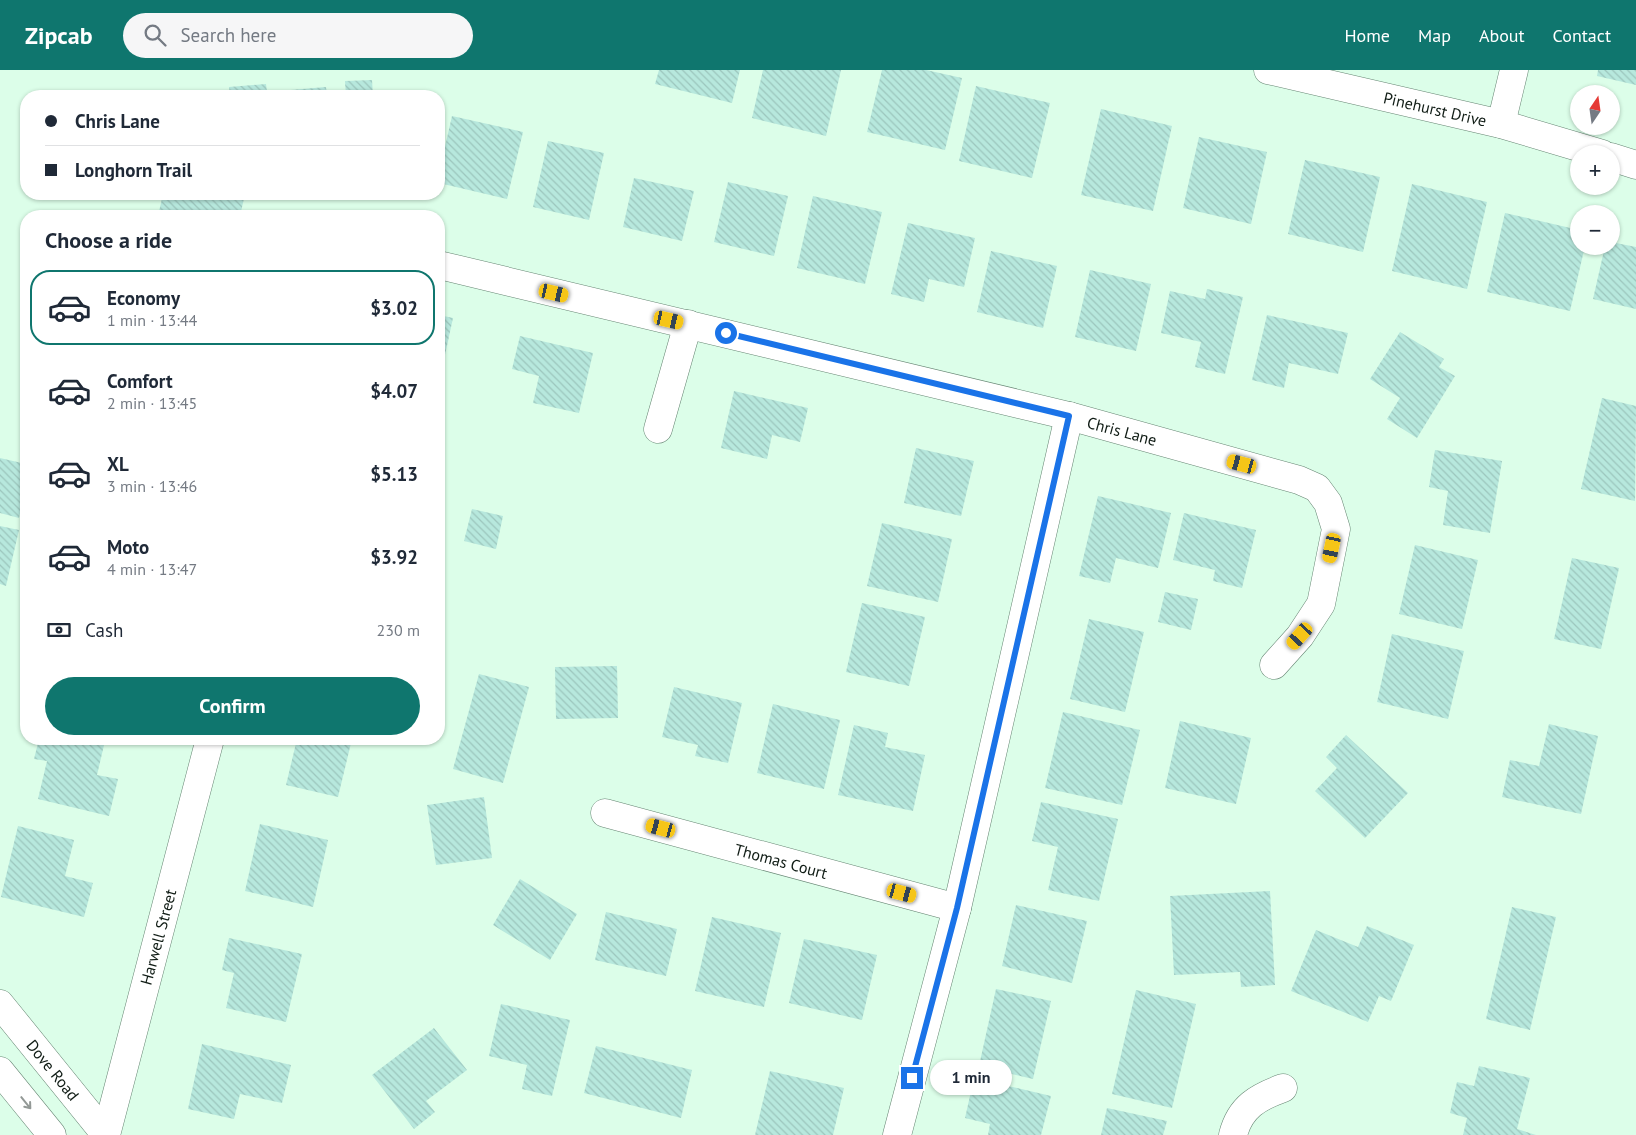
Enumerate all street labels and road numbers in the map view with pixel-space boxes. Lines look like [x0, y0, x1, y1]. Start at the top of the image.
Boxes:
street label: Pinehurst Drive [1381, 87, 1489, 131]
street label: Chris Lane [1085, 412, 1159, 450]
street label: Thomas Court [732, 839, 830, 883]
street label: Harwell Street [136, 886, 181, 987]
street label: Dove Road [22, 1035, 84, 1105]

